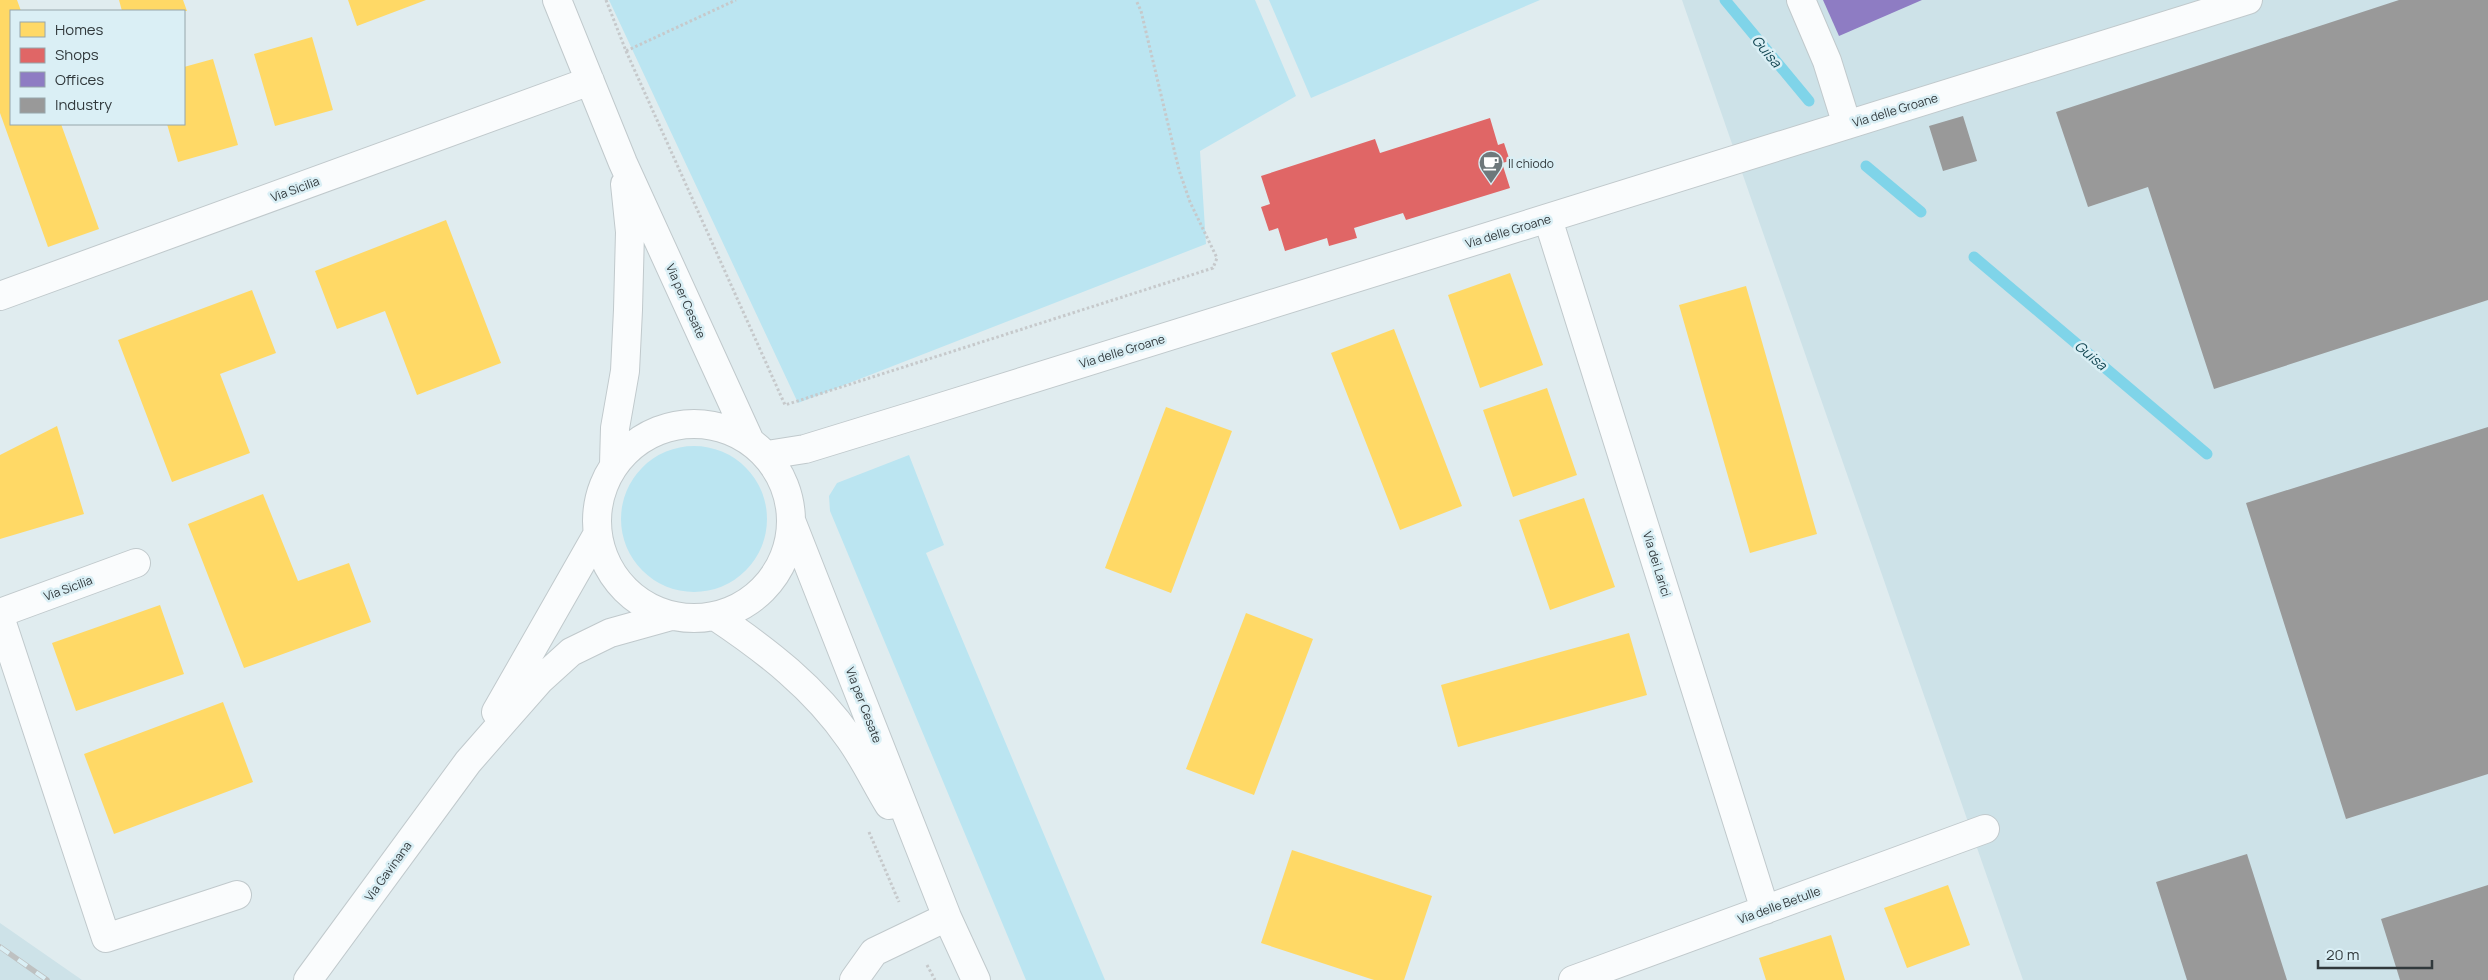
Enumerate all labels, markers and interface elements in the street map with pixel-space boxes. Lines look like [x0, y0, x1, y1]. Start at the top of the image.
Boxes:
legend [10, 10, 185, 125]
text: Homes [55, 19, 104, 40]
water label: Guisa [1748, 31, 1787, 72]
text: Shops [55, 44, 99, 65]
text: Offices [55, 69, 104, 90]
street label: Via delle Groane [1850, 89, 1940, 131]
text: Industry [55, 94, 112, 115]
cafe icon: Il chiodo [1478, 150, 1504, 184]
place label: Il chiodo [1508, 155, 1554, 172]
street label: Via Sicilia [268, 172, 322, 206]
street label: Via delle Groane [1463, 210, 1553, 252]
street label: Via per Cesate [662, 261, 710, 341]
street label: Via delle Groane [1077, 330, 1167, 372]
water label: Guisa [2071, 336, 2112, 375]
street label: Via dei Larici [1639, 529, 1675, 599]
street label: Via Sicilia [41, 571, 95, 605]
street label: Via per Cesate [842, 665, 886, 745]
street label: Via Gavinana [360, 838, 416, 904]
street label: Via delle Betulle [1735, 882, 1823, 928]
scale bar [2318, 938, 2432, 970]
text: 20 m [2326, 944, 2359, 965]

